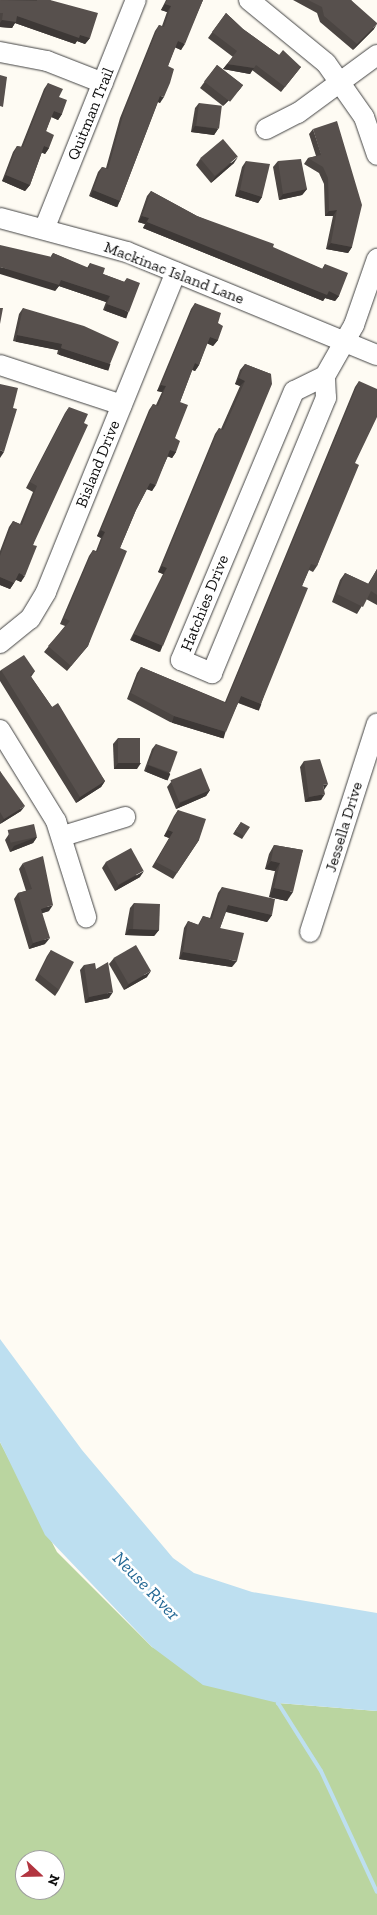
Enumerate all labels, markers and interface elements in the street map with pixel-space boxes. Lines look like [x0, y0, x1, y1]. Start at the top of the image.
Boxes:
street label: Quitman Trail [64, 65, 118, 163]
street label: Mackinac Island Lane [101, 237, 247, 309]
street label: Bisland Drive [72, 418, 124, 510]
street label: Hatchies Drive [177, 552, 233, 654]
street label: Jessella Drive [321, 779, 367, 875]
water label: Neuse River [108, 1547, 184, 1625]
north arrow [15, 1850, 65, 1900]
text: N [44, 1872, 63, 1888]

